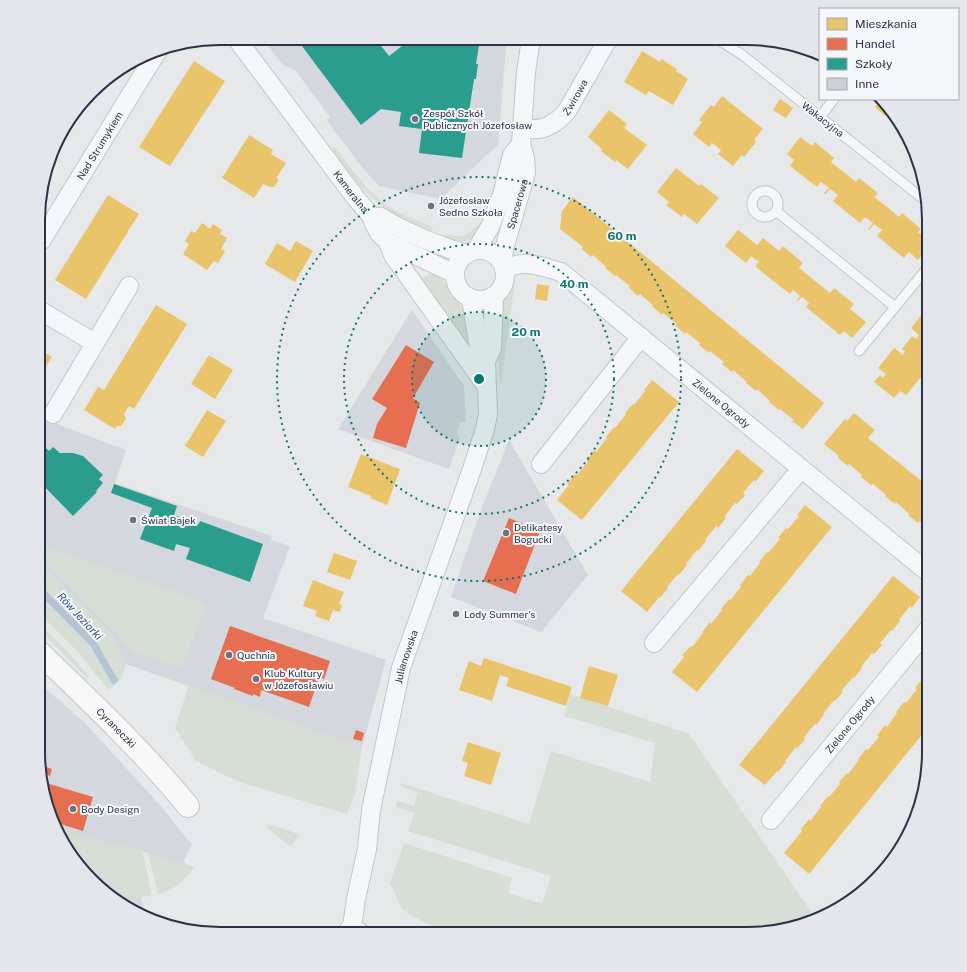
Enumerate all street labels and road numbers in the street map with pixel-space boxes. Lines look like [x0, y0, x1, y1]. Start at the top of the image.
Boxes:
street label: Żwirowa [560, 77, 590, 118]
street label: Wakacyjna [799, 99, 847, 139]
street label: Nad Strumykiem [74, 109, 125, 182]
street label: Kameralna [331, 168, 372, 215]
street label: Spacerowa [504, 177, 530, 231]
street label: Zielone Ogrody [690, 376, 753, 431]
street label: Julianowska [392, 628, 420, 685]
street label: Zielone Ogrody [823, 693, 877, 755]
street label: Cyraneczki [94, 705, 139, 750]

